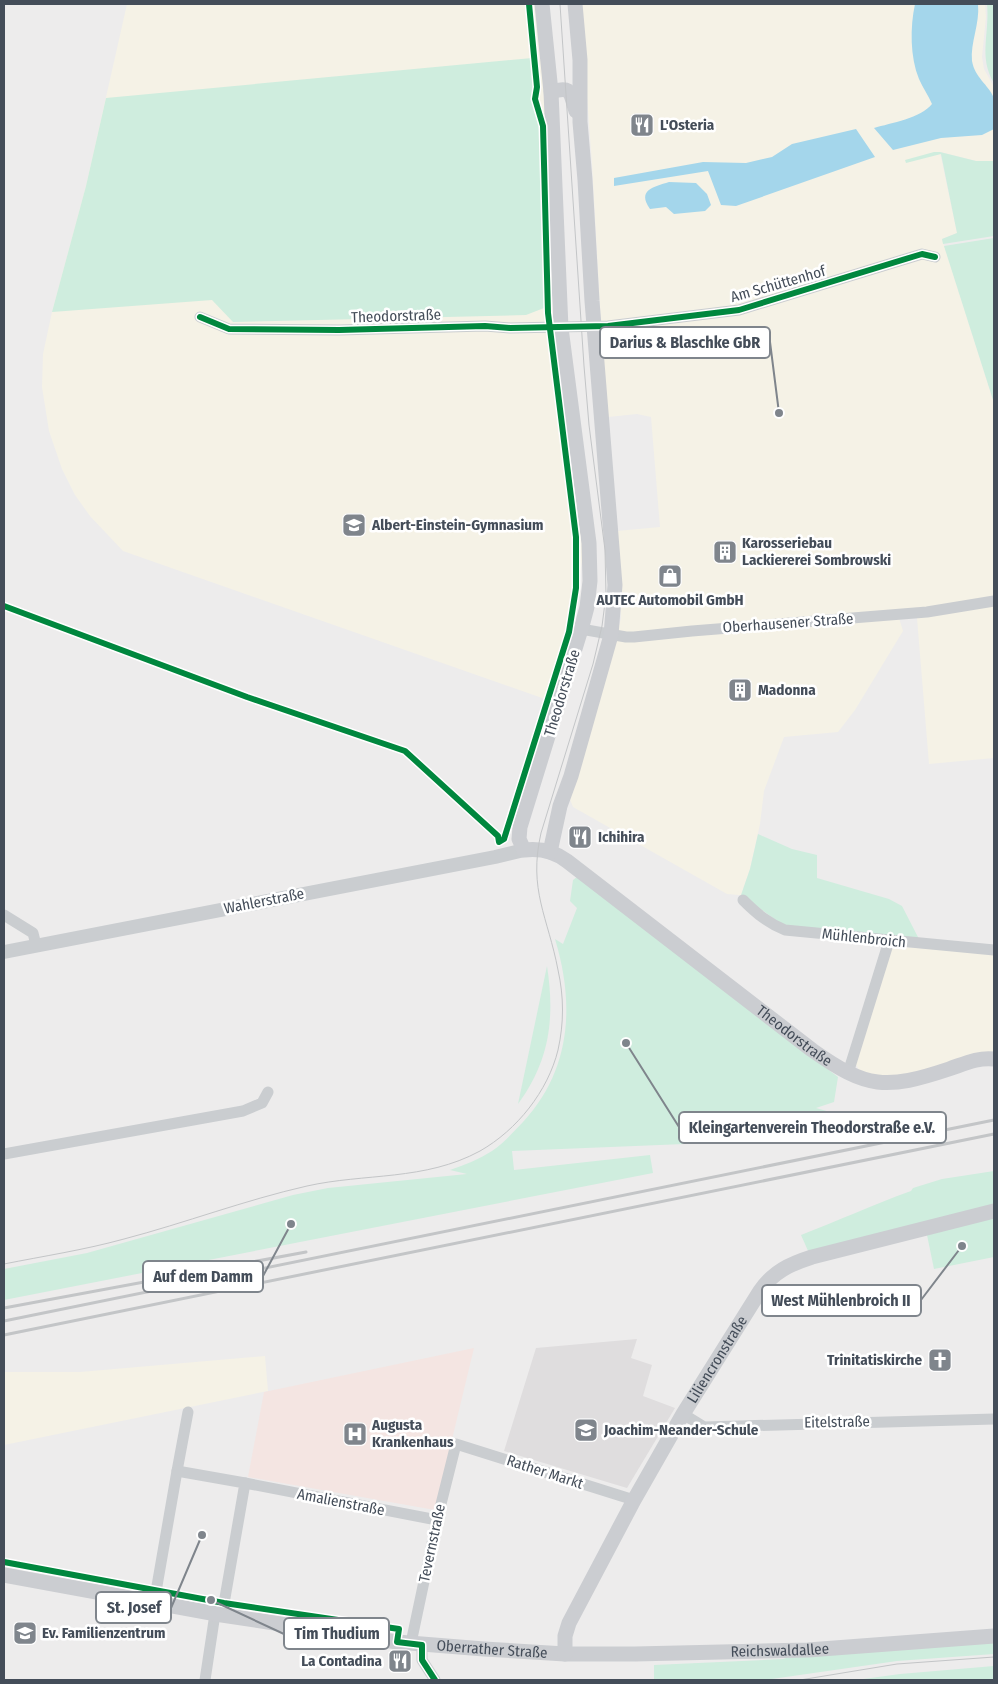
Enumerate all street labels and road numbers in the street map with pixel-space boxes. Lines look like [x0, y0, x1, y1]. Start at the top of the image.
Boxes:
street label: Am Schüttenhof [728, 261, 829, 306]
street label: Theodorstraße [351, 305, 441, 327]
street label: Oberhausener Straße [722, 609, 854, 637]
street label: Theodorstraße [540, 647, 584, 739]
street label: Wahlerstraße [222, 884, 306, 918]
street label: Mühlenbroich [821, 925, 907, 951]
street label: Theodorstraße [753, 1001, 835, 1070]
street label: Liliencronstraße [683, 1313, 751, 1406]
street label: Eitelstraße [804, 1412, 870, 1432]
street label: Rather Markt [504, 1451, 586, 1493]
street label: Amalienstraße [296, 1485, 386, 1519]
street label: Tevernstraße [415, 1502, 449, 1584]
street label: Oberrather Straße [436, 1636, 548, 1662]
street label: Reichswaldallee [730, 1639, 830, 1661]

